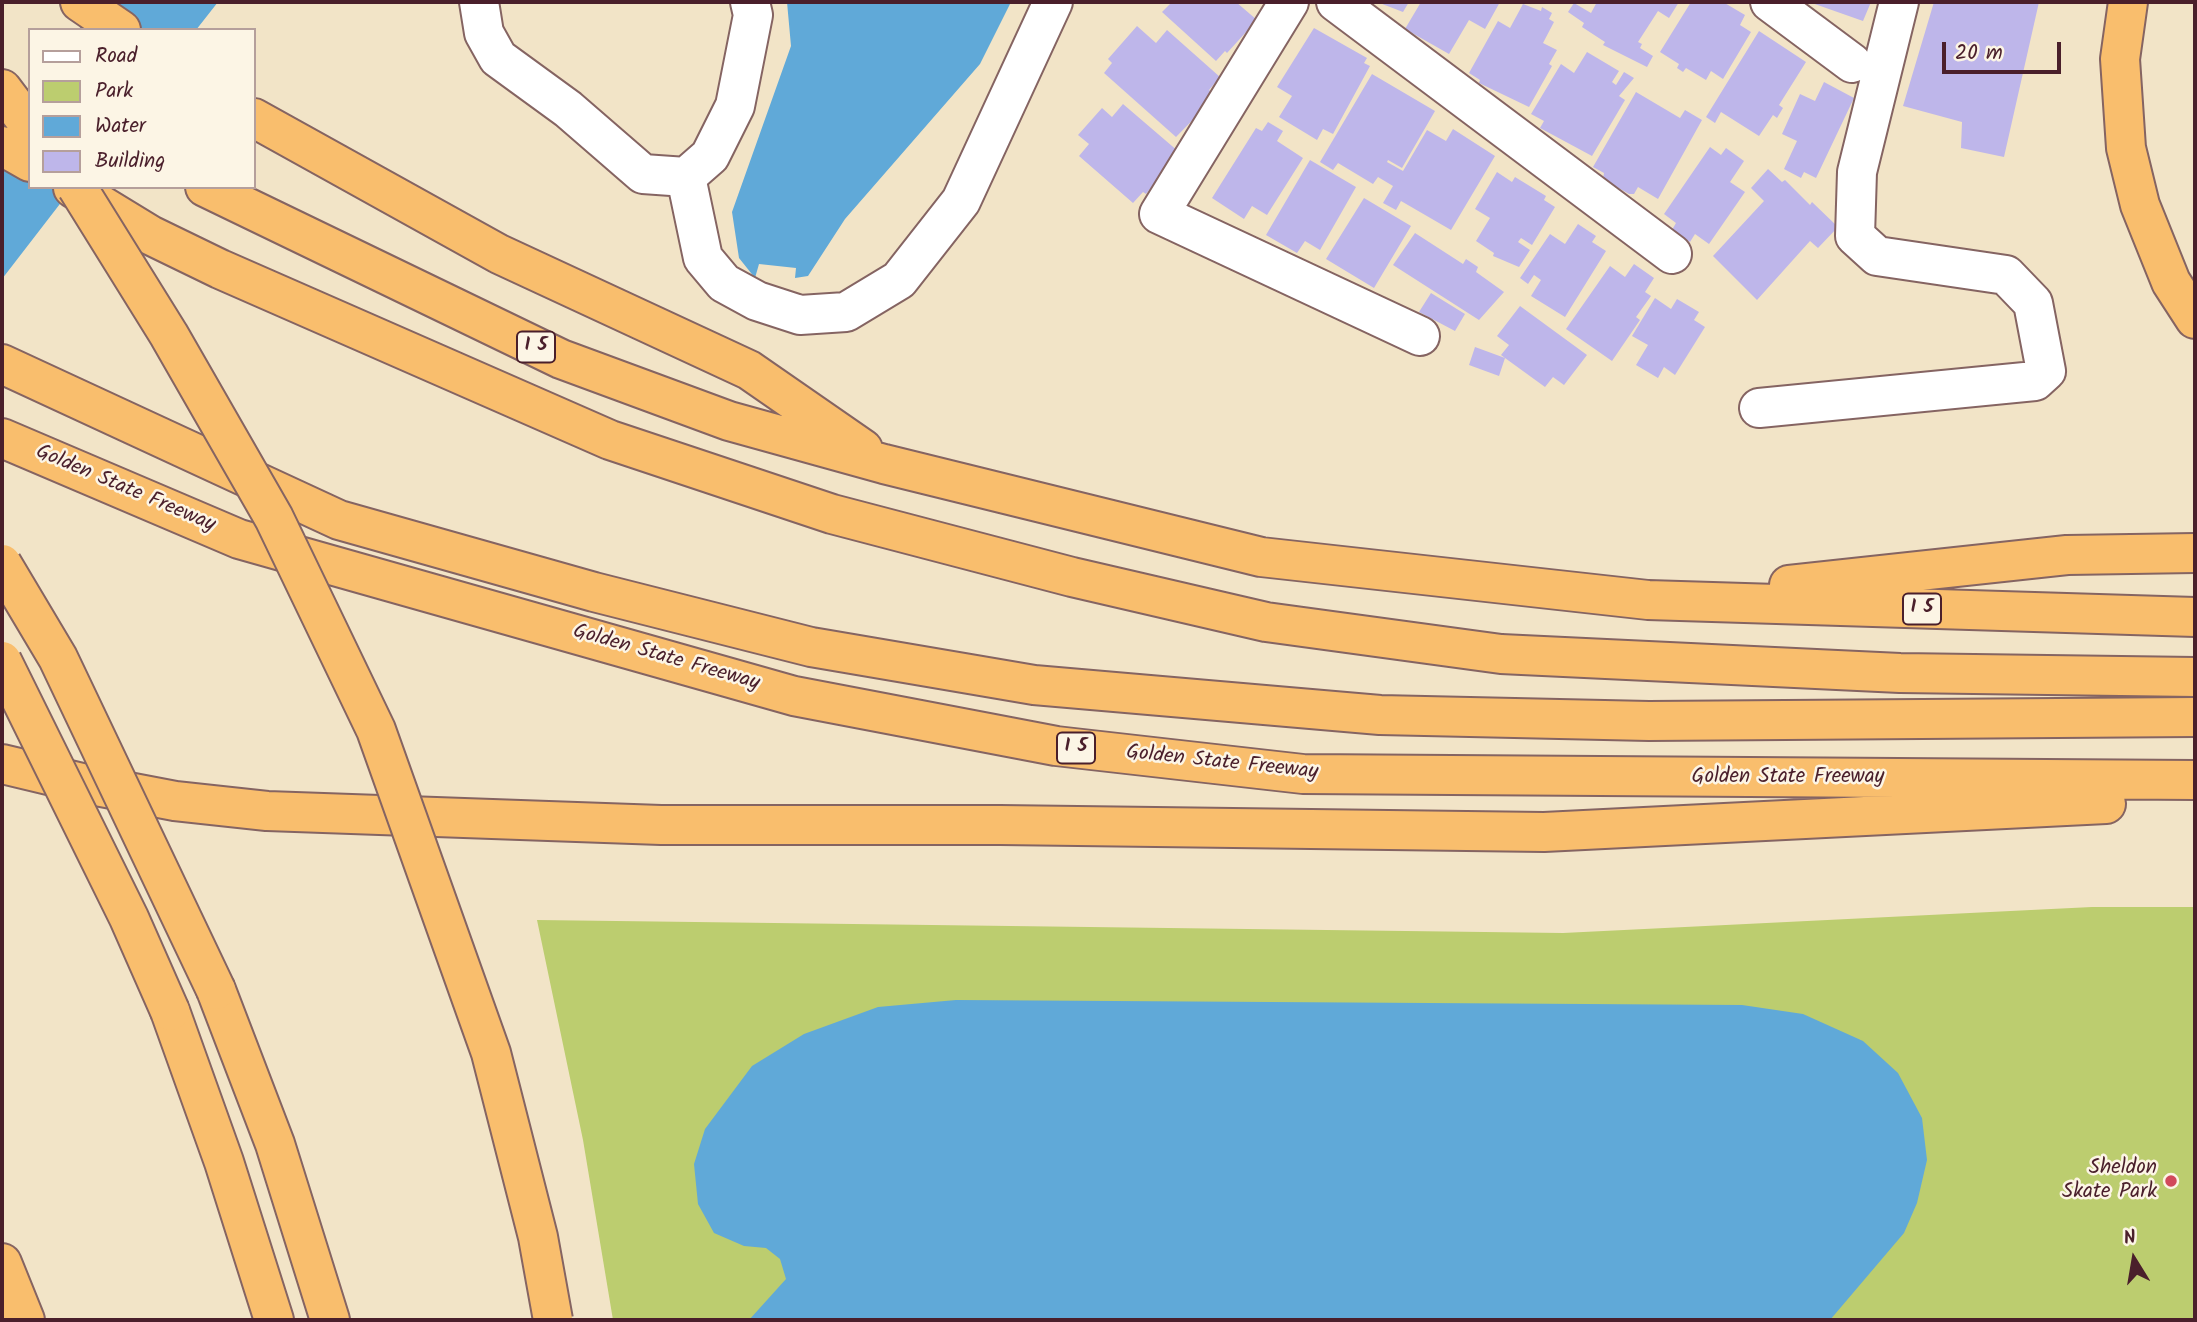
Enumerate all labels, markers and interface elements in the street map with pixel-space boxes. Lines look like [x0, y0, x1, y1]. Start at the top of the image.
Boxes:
legend [28, 28, 256, 189]
scale bar [1945, 28, 2064, 72]
text: 20 m [1955, 37, 2003, 70]
text: Road [95, 40, 137, 73]
text: Park [95, 75, 133, 108]
text: Water [95, 110, 146, 143]
text: Building [95, 145, 165, 178]
road number: I 5 [517, 332, 555, 362]
street label: Golden State Freeway [31, 441, 219, 539]
road number: I 5 [1903, 594, 1941, 624]
street label: Golden State Freeway [570, 620, 762, 698]
road number: I 5 [1057, 733, 1095, 764]
street label: Golden State Freeway [1125, 741, 1319, 787]
street label: Golden State Freeway [1692, 765, 1884, 791]
place label: Sheldon Skate Park [2062, 1156, 2157, 1206]
marker: Sheldon Skate Park [2163, 1173, 2179, 1189]
text: N [2121, 1223, 2139, 1254]
north arrow [2099, 1224, 2169, 1294]

